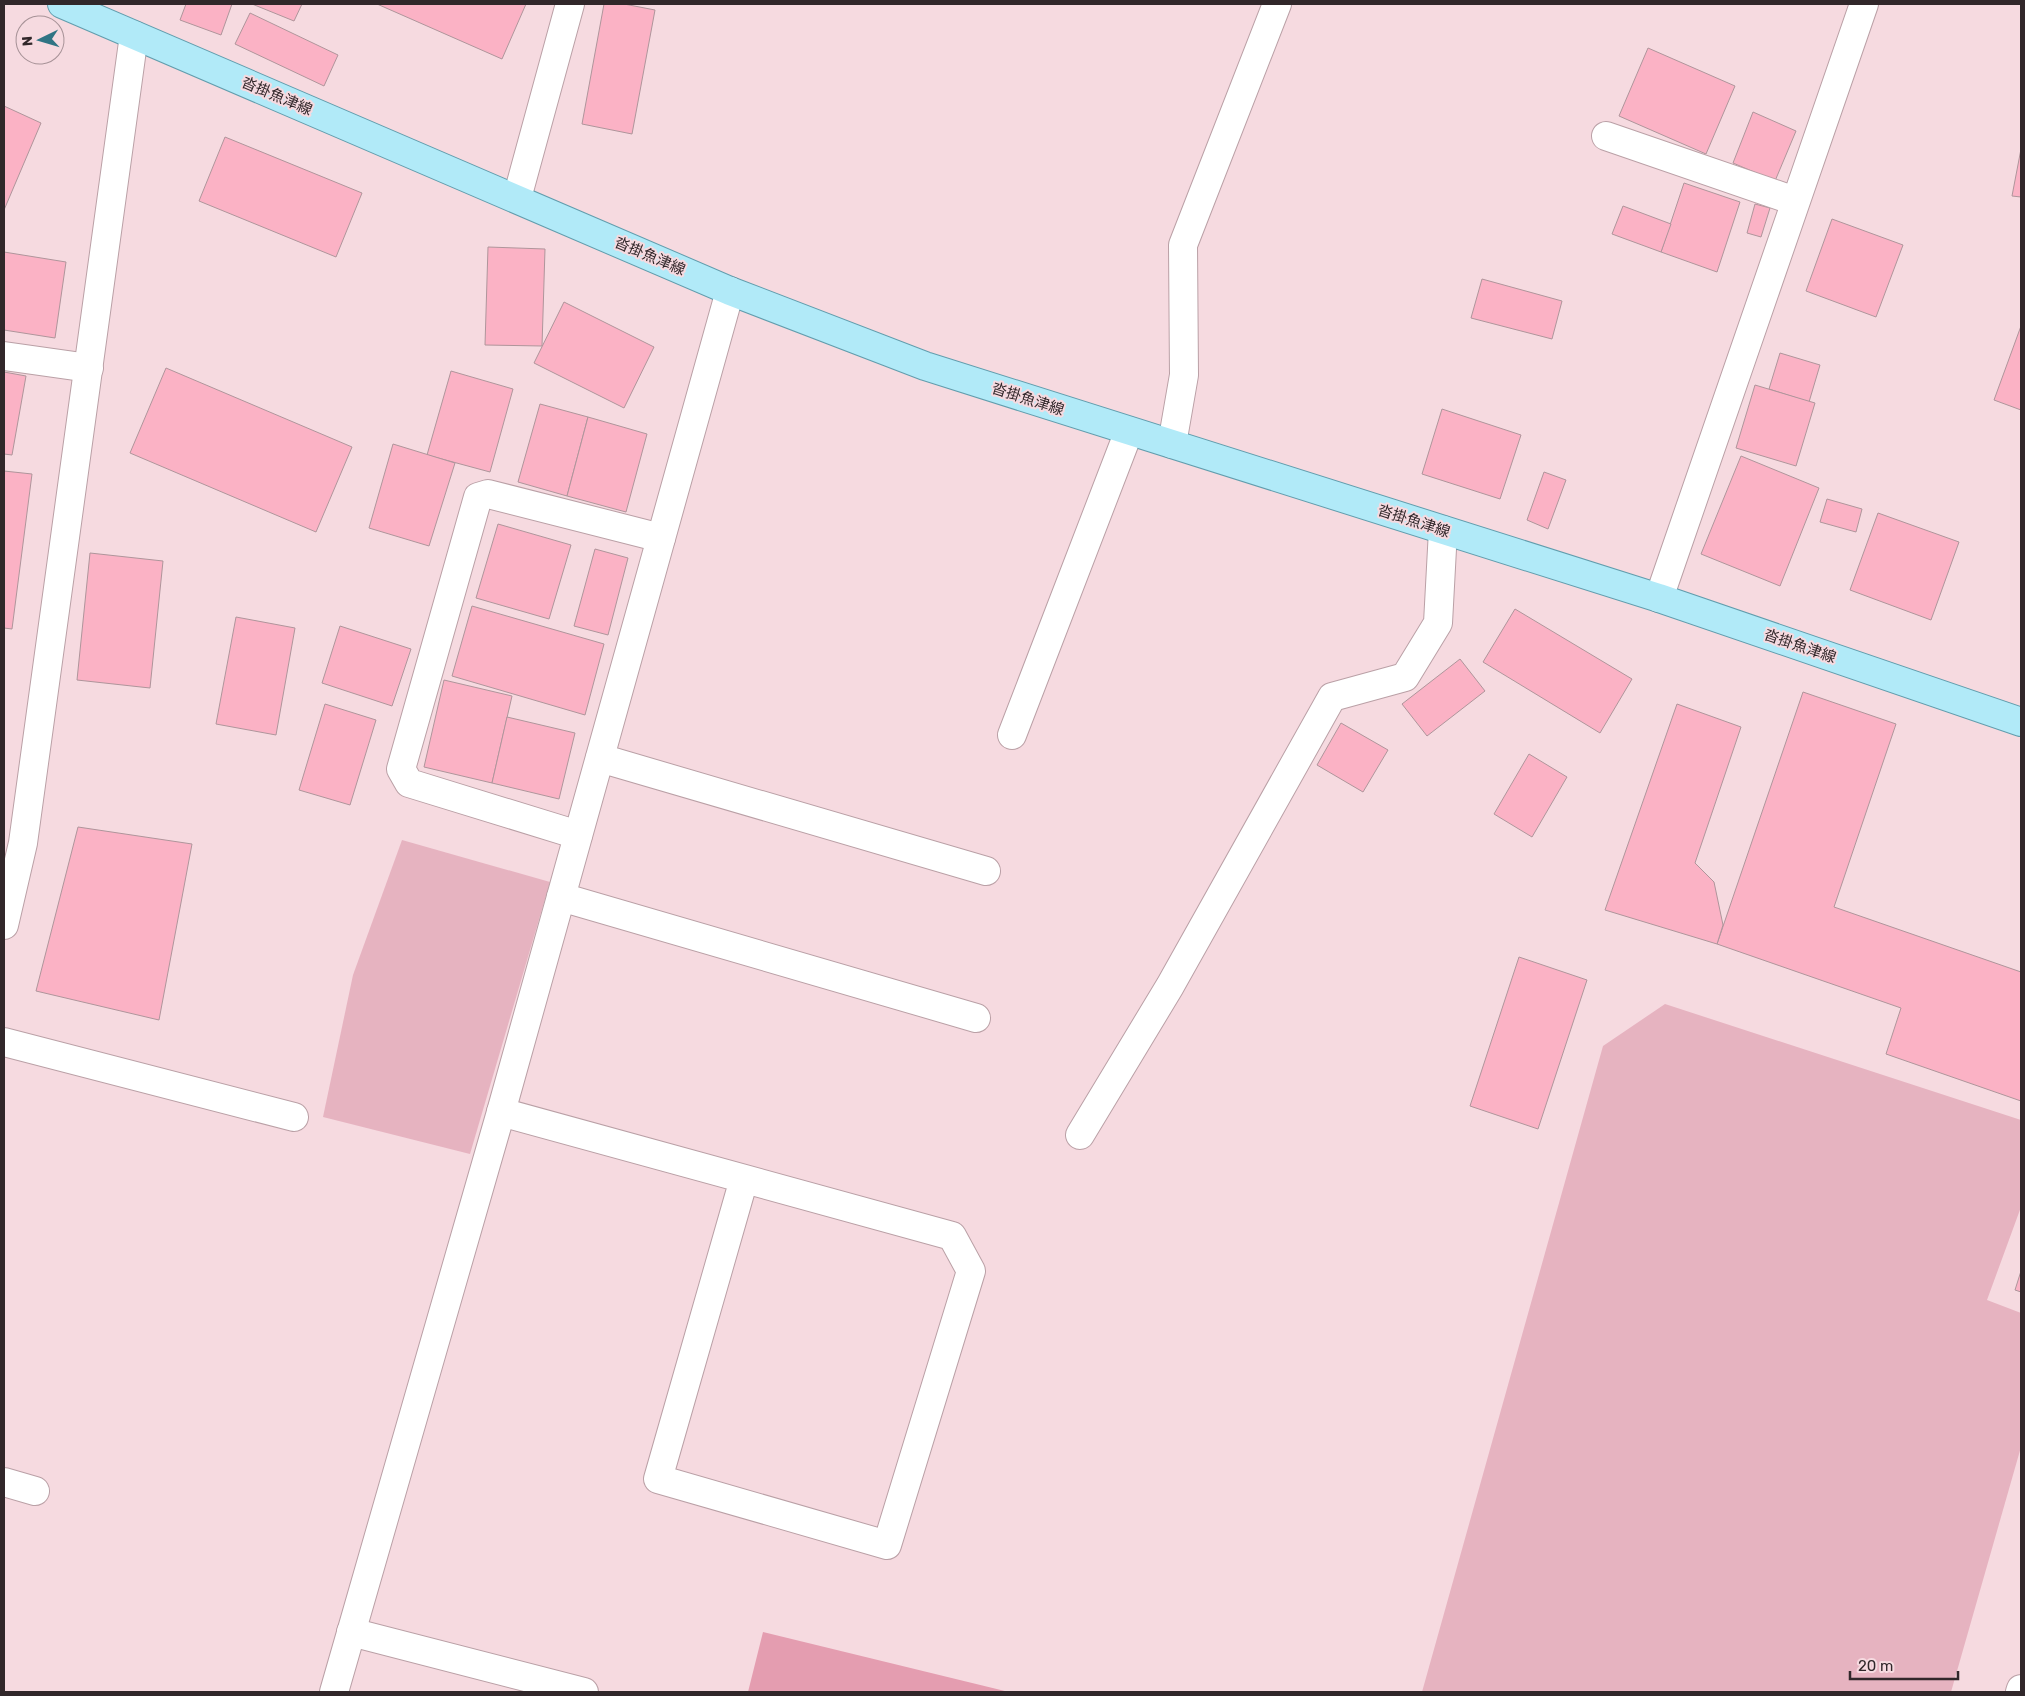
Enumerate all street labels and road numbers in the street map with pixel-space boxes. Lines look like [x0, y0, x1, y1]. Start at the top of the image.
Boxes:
street label: 沓掛魚津線 [239, 73, 315, 119]
street label: 沓掛魚津線 [612, 233, 688, 279]
street label: 沓掛魚津線 [990, 379, 1066, 419]
street label: 沓掛魚津線 [1376, 501, 1452, 541]
street label: 沓掛魚津線 [1762, 625, 1838, 667]

